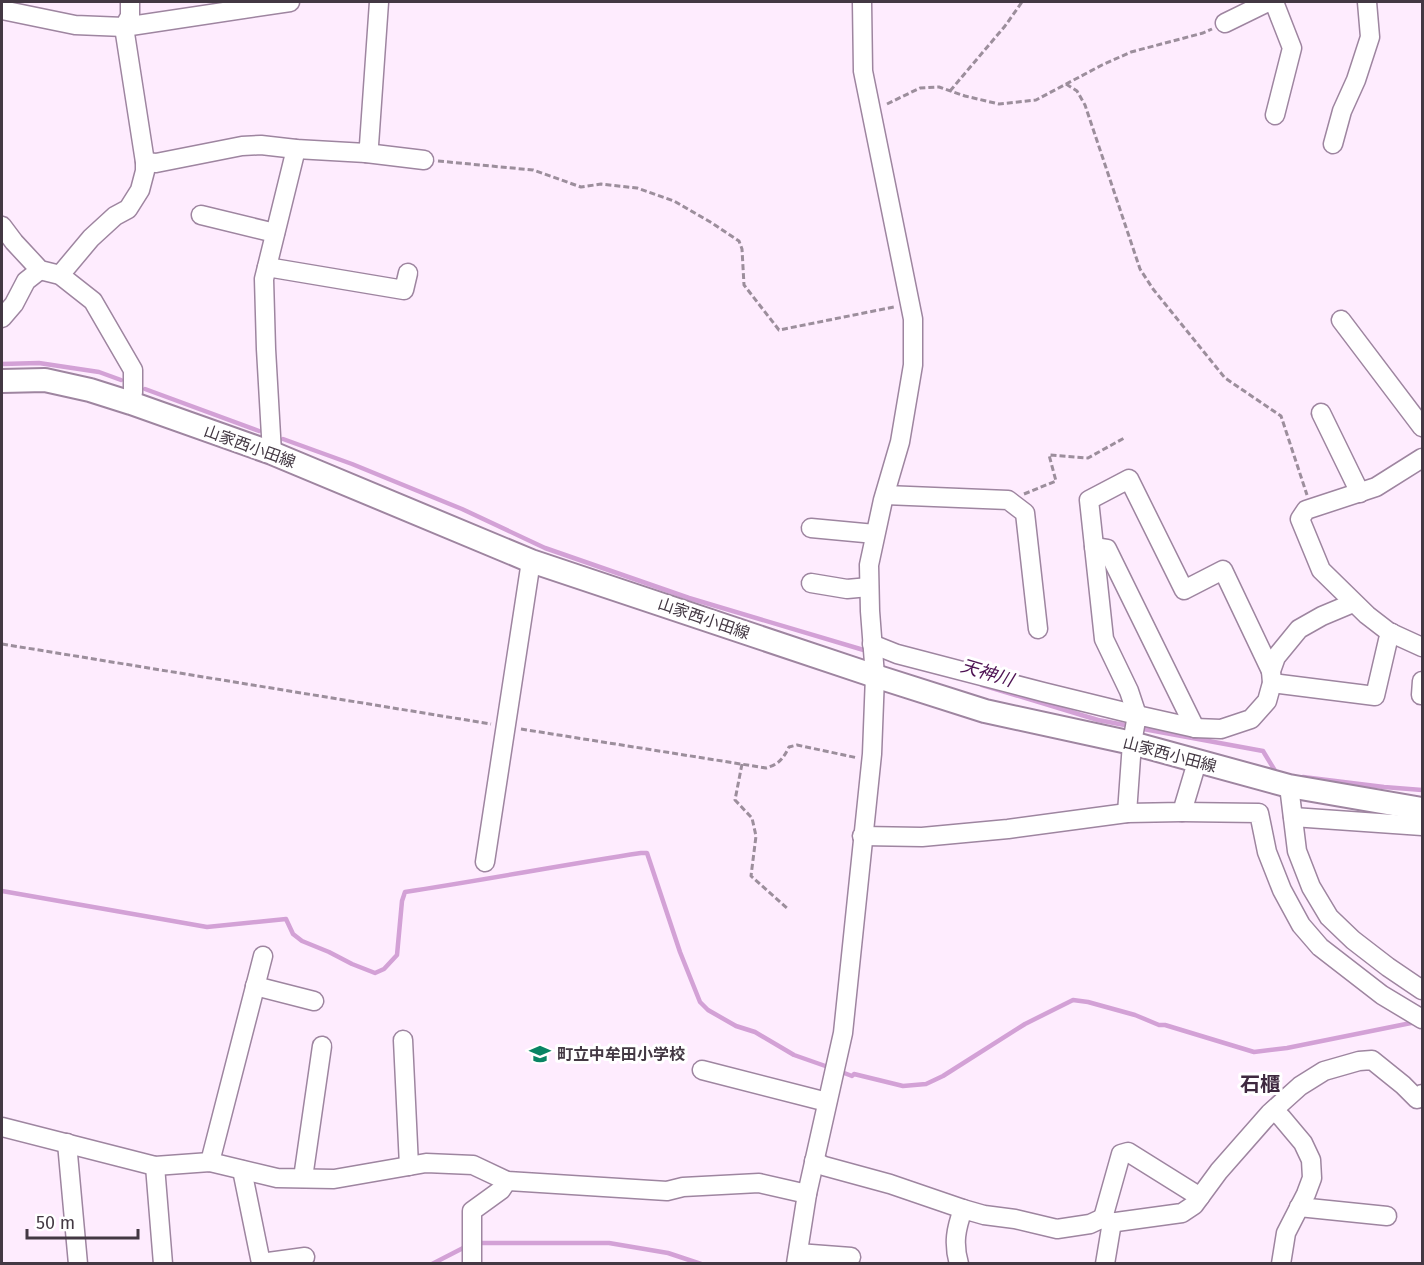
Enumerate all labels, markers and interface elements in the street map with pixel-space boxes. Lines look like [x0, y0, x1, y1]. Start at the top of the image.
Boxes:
street label: 山家西小田線 [201, 421, 298, 472]
street label: 山家西小田線 [655, 594, 752, 643]
water label: 天神川 [958, 655, 1018, 692]
street label: 山家西小田線 [1121, 733, 1219, 776]
school or university icon: 町立中牟田小学校 [528, 1042, 552, 1066]
place label: 町立中牟田小学校 [557, 1045, 685, 1064]
district label: 石櫃 [1240, 1072, 1280, 1096]
scale bar [27, 1202, 138, 1240]
text: 50 m [36, 1212, 75, 1234]

